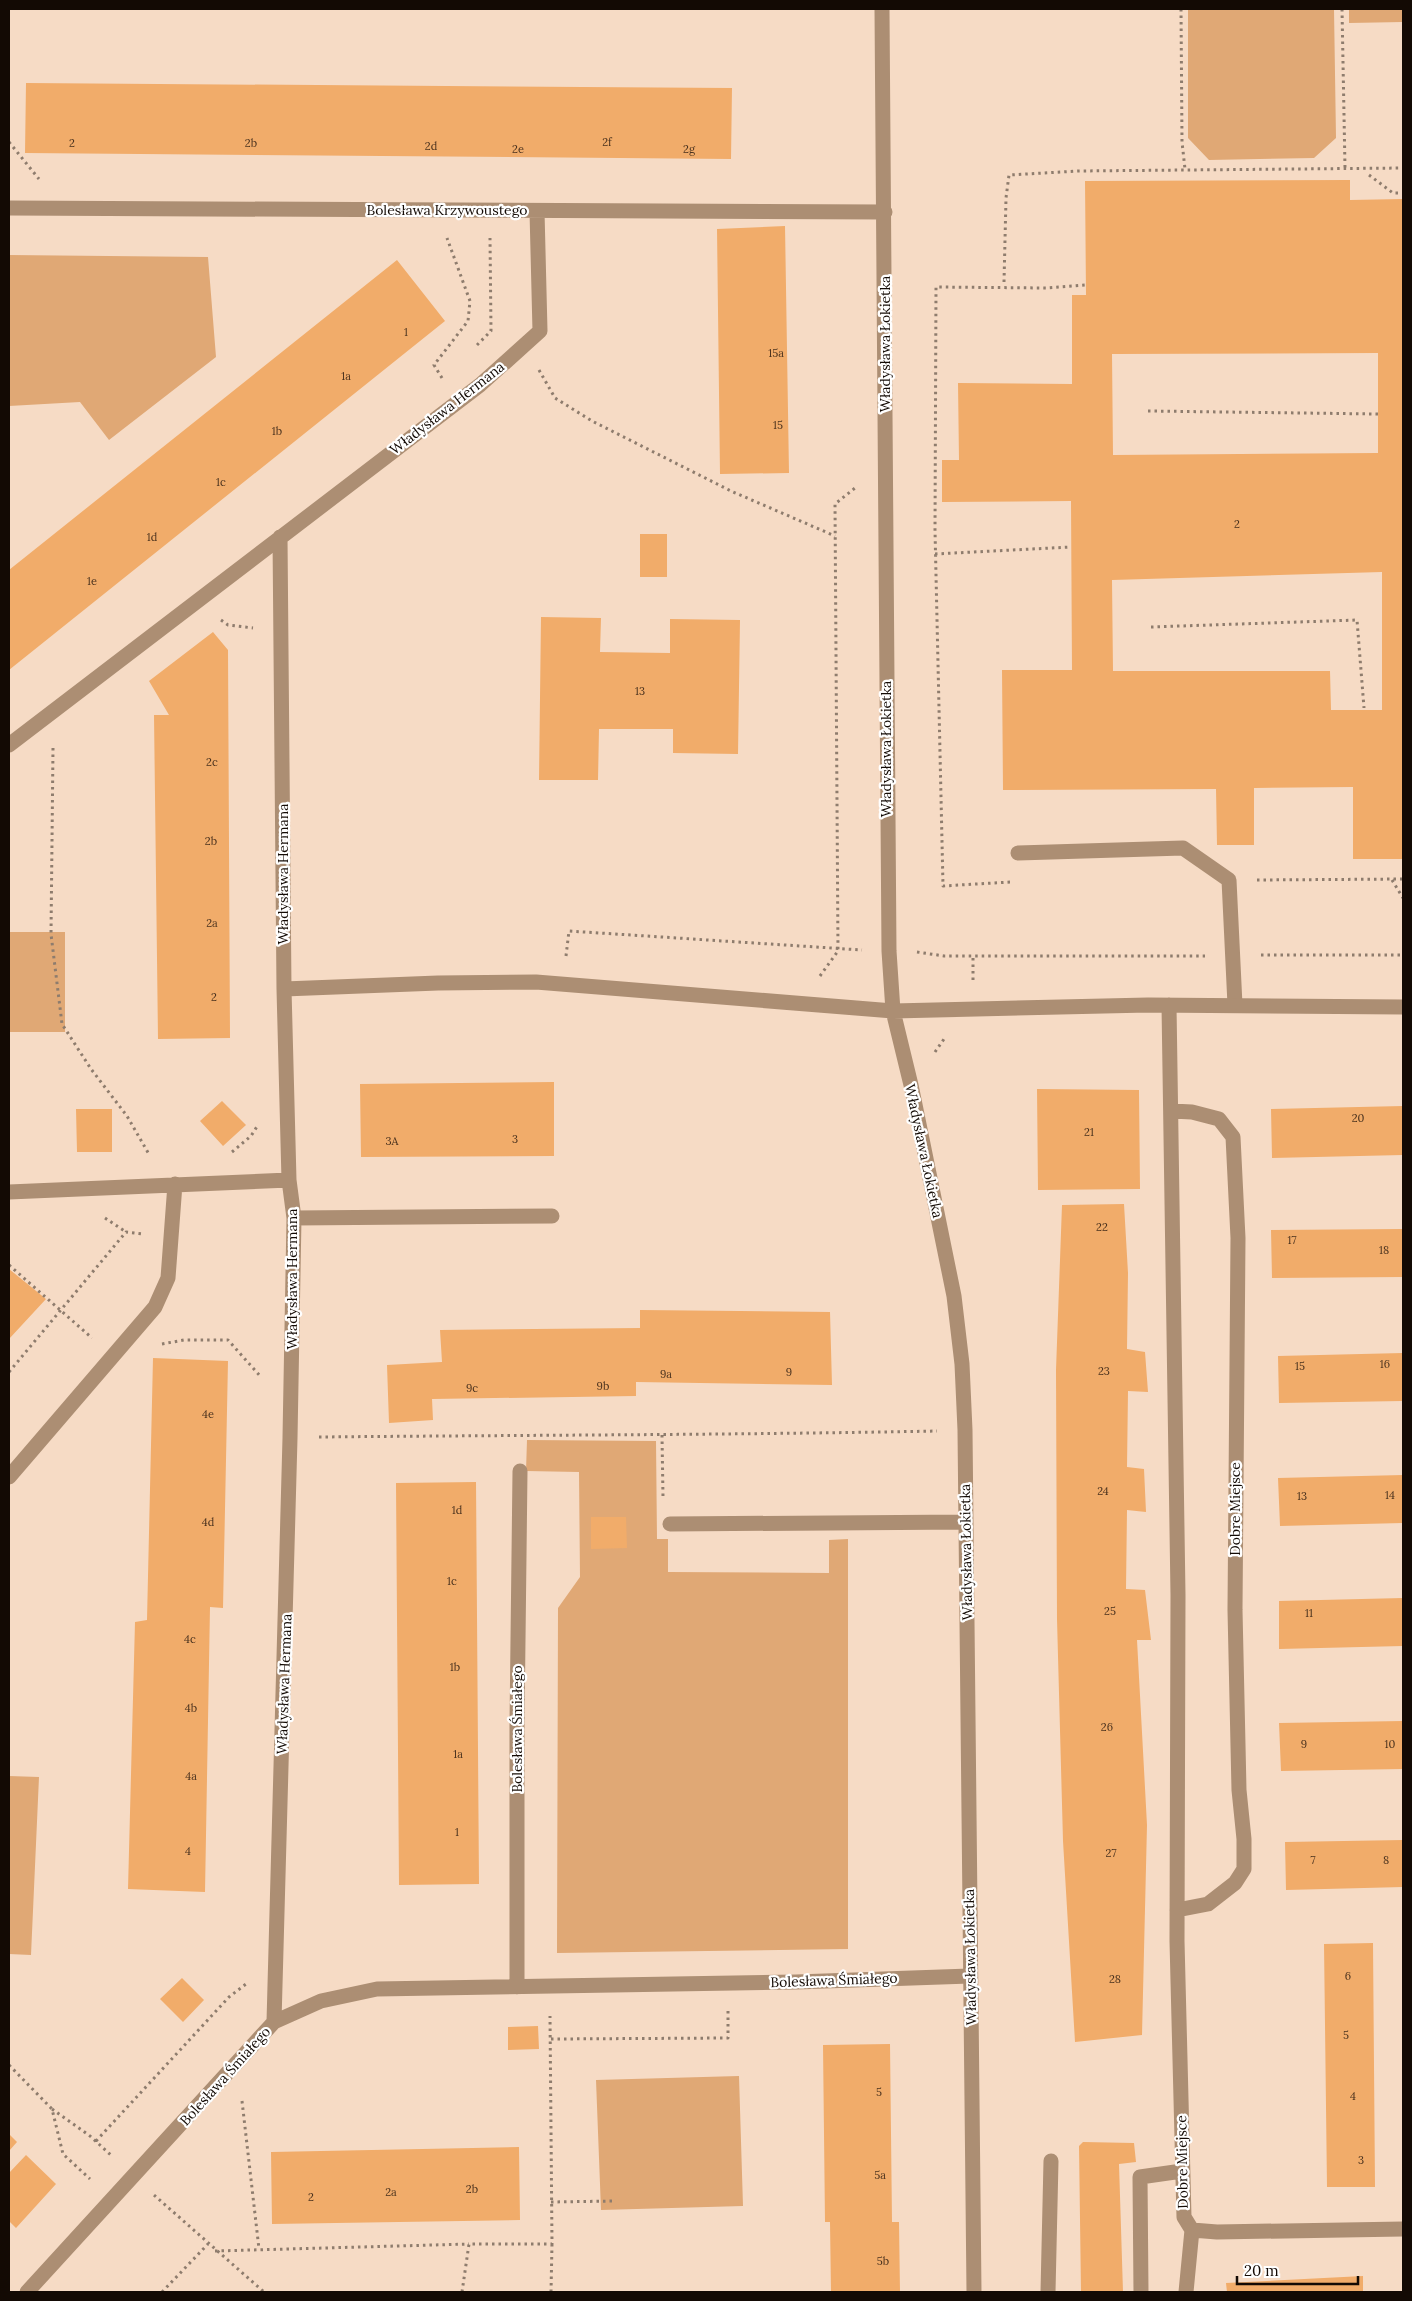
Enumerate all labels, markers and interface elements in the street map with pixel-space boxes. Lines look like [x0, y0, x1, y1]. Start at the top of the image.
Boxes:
house number: 2f [602, 135, 613, 149]
house number: 2 [69, 136, 75, 150]
house number: 2b [245, 136, 257, 150]
house number: 2d [425, 139, 438, 153]
house number: 2e [512, 142, 524, 156]
house number: 2g [683, 142, 696, 156]
street label: Bolesława Krzywoustego [366, 201, 528, 219]
street label: Władysława Łokietka [876, 276, 894, 412]
house number: 1 [404, 325, 408, 339]
house number: 15a [768, 346, 784, 360]
street label: Władysława Hermana [386, 358, 508, 458]
house number: 1a [341, 369, 351, 383]
house number: 15 [773, 418, 783, 432]
house number: 1b [272, 424, 282, 438]
house number: 1c [216, 475, 226, 489]
house number: 2 [1234, 517, 1240, 531]
house number: 1d [147, 530, 158, 544]
house number: 1e [87, 574, 97, 588]
street label: Władysława Łokietka [877, 681, 895, 817]
house number: 13 [635, 684, 645, 698]
house number: 2c [206, 755, 218, 769]
street label: Władysława Hermana [274, 804, 292, 944]
house number: 2b [205, 834, 217, 848]
house number: 2a [206, 916, 218, 930]
house number: 2 [211, 990, 217, 1004]
street label: Władysława Łokietka [901, 1082, 947, 1220]
house number: 20 [1352, 1111, 1365, 1125]
house number: 21 [1084, 1125, 1094, 1139]
house number: 3 [512, 1132, 518, 1146]
house number: 3A [385, 1134, 400, 1148]
street label: Władysława Hermana [283, 1209, 301, 1349]
house number: 22 [1096, 1220, 1108, 1234]
house number: 17 [1287, 1233, 1297, 1247]
house number: 18 [1379, 1243, 1389, 1257]
house number: 16 [1380, 1357, 1390, 1371]
house number: 15 [1295, 1359, 1305, 1373]
house number: 23 [1098, 1364, 1110, 1378]
house number: 9 [786, 1365, 792, 1379]
house number: 9a [660, 1367, 672, 1381]
house number: 9b [597, 1379, 609, 1393]
house number: 9c [466, 1381, 478, 1395]
house number: 4e [202, 1407, 214, 1421]
street label: Dobre Miejsce [1226, 1462, 1244, 1556]
street label: Władysława Łokietka [956, 1484, 976, 1620]
house number: 24 [1097, 1484, 1109, 1498]
house number: 14 [1385, 1488, 1395, 1502]
house number: 13 [1297, 1489, 1307, 1503]
house number: 1d [452, 1503, 463, 1517]
house number: 4d [202, 1515, 215, 1529]
house number: 1c [447, 1574, 457, 1588]
house number: 25 [1104, 1604, 1116, 1618]
house number: 11 [1305, 1606, 1313, 1620]
street label: Władysława Hermana [273, 1613, 295, 1755]
house number: 4c [184, 1632, 196, 1646]
house number: 1b [450, 1660, 460, 1674]
street label: Bolesława Śmiałego [508, 1665, 526, 1793]
house number: 4b [185, 1701, 197, 1715]
house number: 26 [1101, 1720, 1113, 1734]
house number: 9 [1301, 1737, 1307, 1751]
house number: 10 [1385, 1737, 1396, 1751]
house number: 1a [453, 1747, 463, 1761]
house number: 4a [185, 1769, 197, 1783]
house number: 1 [455, 1825, 459, 1839]
house number: 4 [185, 1844, 191, 1858]
house number: 27 [1106, 1846, 1116, 1860]
house number: 7 [1310, 1853, 1316, 1867]
house number: 8 [1383, 1853, 1389, 1867]
street label: Władysława Łokietka [960, 1889, 980, 2025]
street label: Bolesława Śmiałego [770, 1969, 898, 1991]
house number: 6 [1345, 1969, 1351, 1983]
house number: 28 [1109, 1972, 1121, 1986]
street label: Bolesława Śmiałego [176, 2023, 274, 2129]
house number: 5 [1343, 2028, 1349, 2042]
house number: 5 [876, 2085, 882, 2099]
house number: 4 [1350, 2089, 1356, 2103]
street label: Dobre Miejsce [1172, 2115, 1192, 2209]
house number: 3 [1358, 2153, 1364, 2167]
house number: 5a [874, 2168, 886, 2182]
house number: 2b [466, 2182, 478, 2196]
house number: 2a [385, 2185, 397, 2199]
house number: 2 [308, 2190, 314, 2204]
house number: 5b [877, 2254, 889, 2268]
scale bar [1237, 2254, 1358, 2286]
text: 20 m [1244, 2261, 1279, 2280]

